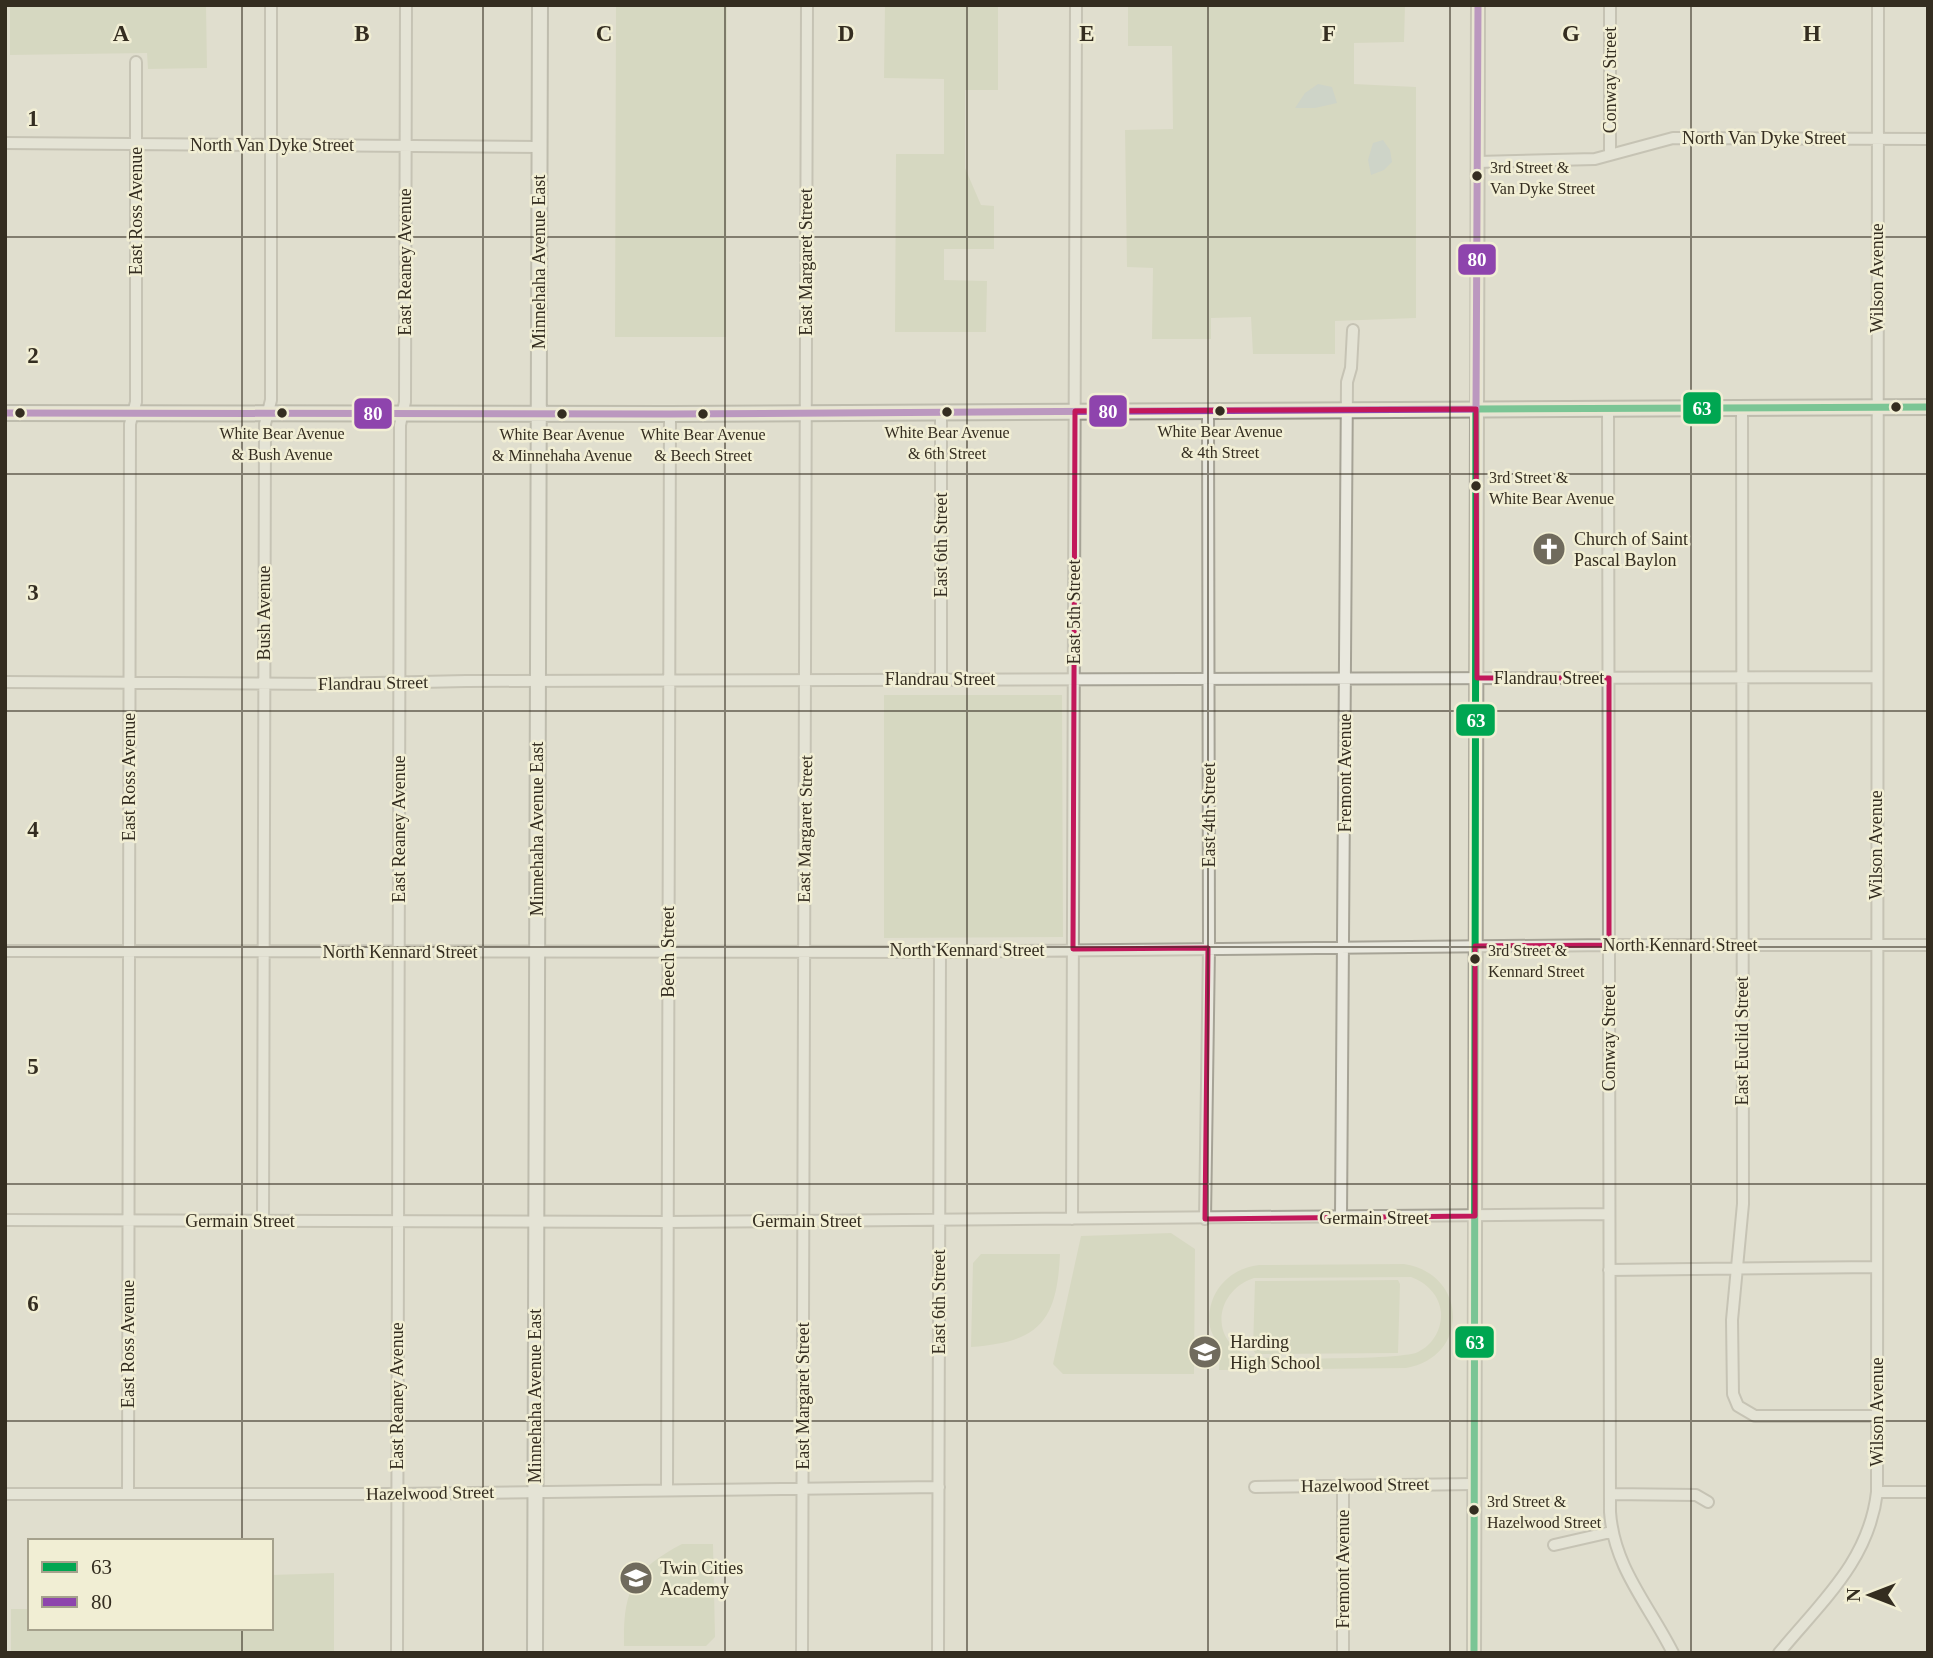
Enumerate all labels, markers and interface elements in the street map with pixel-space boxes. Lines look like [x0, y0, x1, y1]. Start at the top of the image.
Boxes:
text: A [113, 21, 130, 46]
text: B [354, 21, 370, 46]
text: C [596, 21, 612, 46]
text: D [838, 21, 854, 46]
text: E [1079, 21, 1095, 46]
text: F [1322, 21, 1336, 46]
text: G [1562, 21, 1580, 46]
text: H [1803, 21, 1821, 46]
street label: Conway Street [1600, 27, 1620, 133]
text: 1 [27, 106, 39, 131]
street label: North Van Dyke Street [1682, 128, 1846, 148]
street label: North Van Dyke Street [190, 135, 354, 155]
street label: East Ross Avenue [126, 147, 146, 275]
place label: 3rd Street & Van Dyke Street [1490, 159, 1595, 198]
marker: 3rd Street & Van Dyke Street [1470, 169, 1484, 183]
street label: Minnehaha Avenue East [529, 175, 549, 349]
street label: East Reaney Avenue [395, 188, 415, 336]
street label: East Margaret Street [796, 188, 816, 336]
street label: Wilson Avenue [1867, 223, 1887, 333]
line badge: 80 [1457, 243, 1497, 276]
text: 80 [1468, 249, 1487, 270]
text: 2 [27, 343, 39, 368]
line badge: 63 [1682, 391, 1722, 425]
line badge: 80 [1088, 394, 1128, 428]
line badge: 80 [353, 397, 393, 430]
text: 63 [1693, 398, 1712, 419]
unlabelled marker [1889, 400, 1903, 414]
text: 80 [1099, 401, 1118, 422]
text: 80 [364, 403, 383, 424]
marker: White Bear Avenue & 4th Street [1213, 404, 1227, 418]
marker: White Bear Avenue & 6th Street [940, 405, 954, 419]
unlabelled marker [13, 406, 27, 420]
marker: White Bear Avenue & Bush Avenue [275, 406, 289, 420]
marker: White Bear Avenue & Minnehaha Avenue [555, 407, 569, 421]
marker: White Bear Avenue & Beech Street [696, 407, 710, 421]
place label: White Bear Avenue & 4th Street [1158, 423, 1282, 461]
place label: White Bear Avenue & 6th Street [885, 424, 1009, 462]
place label: White Bear Avenue & Bush Avenue [220, 425, 344, 463]
place label: White Bear Avenue & Minnehaha Avenue [492, 426, 632, 464]
place label: White Bear Avenue & Beech Street [641, 426, 765, 464]
place label: 3rd Street & White Bear Avenue [1489, 469, 1614, 507]
marker: 3rd Street & White Bear Avenue [1469, 479, 1483, 493]
street label: East 6th Street [931, 493, 951, 597]
place label: Church of Saint Pascal Baylon [1574, 529, 1688, 570]
church icon: Church of Saint Pascal Baylon [1530, 530, 1568, 568]
street label: East 5th Street [1064, 560, 1084, 664]
street label: Bush Avenue [254, 565, 274, 661]
text: 3 [27, 580, 39, 605]
street label: Flandrau Street [1494, 668, 1604, 688]
street label: Flandrau Street [885, 669, 995, 689]
street label: Flandrau Street [318, 672, 428, 694]
line badge: 63 [1455, 703, 1496, 737]
text: 63 [1467, 710, 1486, 731]
street label: East Ross Avenue [119, 713, 139, 841]
street label: Fremont Avenue [1335, 713, 1355, 833]
street label: Minnehaha Avenue East [527, 742, 547, 916]
street label: East Reaney Avenue [389, 755, 409, 903]
street label: East Margaret Street [794, 755, 816, 903]
street label: East 4th Street [1199, 763, 1219, 867]
street label: Wilson Avenue [1866, 790, 1886, 900]
text: 4 [27, 817, 39, 842]
street label: Beech Street [658, 906, 678, 998]
street label: North Kennard Street [1603, 935, 1757, 955]
street label: North Kennard Street [890, 940, 1044, 960]
street label: North Kennard Street [323, 942, 477, 962]
place label: 3rd Street & Kennard Street [1488, 942, 1585, 980]
marker: 3rd Street & Kennard Street [1468, 952, 1482, 966]
street label: East Euclid Street [1732, 977, 1752, 1105]
street label: Conway Street [1599, 985, 1619, 1091]
text: 5 [27, 1054, 39, 1079]
street label: Germain Street [1319, 1208, 1429, 1228]
street label: Germain Street [185, 1211, 295, 1231]
street label: Germain Street [752, 1211, 862, 1231]
street label: East 6th Street [929, 1250, 949, 1354]
street label: East Ross Avenue [118, 1280, 138, 1408]
text: 6 [27, 1291, 39, 1316]
street label: Minnehaha Avenue East [525, 1309, 545, 1483]
street label: East Reaney Avenue [387, 1322, 407, 1470]
street label: East Margaret Street [793, 1322, 813, 1470]
line badge: 63 [1454, 1325, 1495, 1359]
place label: Harding High School [1230, 1332, 1321, 1373]
text: 63 [1466, 1332, 1485, 1353]
school or university icon: Harding High School [1186, 1333, 1224, 1371]
street label: Wilson Avenue [1867, 1357, 1887, 1467]
street label: Hazelwood Street [1301, 1474, 1429, 1496]
street label: Hazelwood Street [366, 1482, 494, 1504]
place label: 3rd Street & Hazelwood Street [1487, 1493, 1602, 1531]
marker: 3rd Street & Hazelwood Street [1467, 1503, 1481, 1517]
street label: Fremont Avenue [1333, 1509, 1353, 1629]
legend [28, 1539, 273, 1630]
text: 63 [91, 1555, 112, 1579]
place label: Twin Cities Academy [660, 1558, 743, 1599]
school or university icon: Twin Cities Academy [617, 1559, 655, 1597]
north arrow [1835, 1560, 1905, 1630]
text: N [1843, 1588, 1864, 1602]
text: 80 [91, 1590, 112, 1614]

